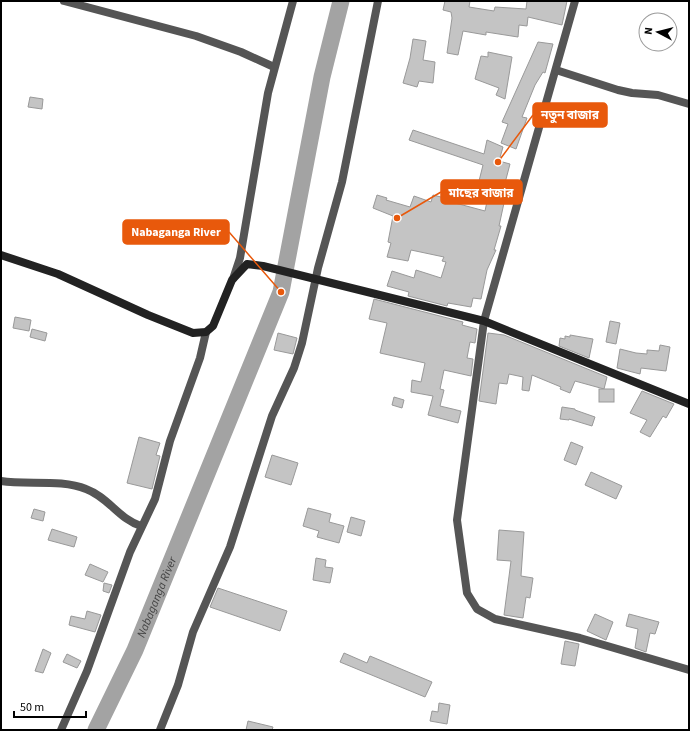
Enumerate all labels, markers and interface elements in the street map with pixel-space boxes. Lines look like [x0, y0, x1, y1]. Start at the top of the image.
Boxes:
north arrow [638, 12, 678, 52]
text: N [641, 26, 656, 35]
callout: নতুন বাজার [533, 103, 607, 127]
text: নতুন বাজার [540, 107, 600, 124]
callout: মাছের বাজার [441, 180, 522, 204]
text: মাছের বাজার [447, 185, 514, 202]
callout: Nabaganga River [123, 220, 229, 244]
text: Nabaganga River [131, 224, 221, 241]
water label: Nabaganga River [132, 553, 181, 640]
scale bar [14, 693, 86, 719]
text: 50 m [20, 699, 44, 716]

